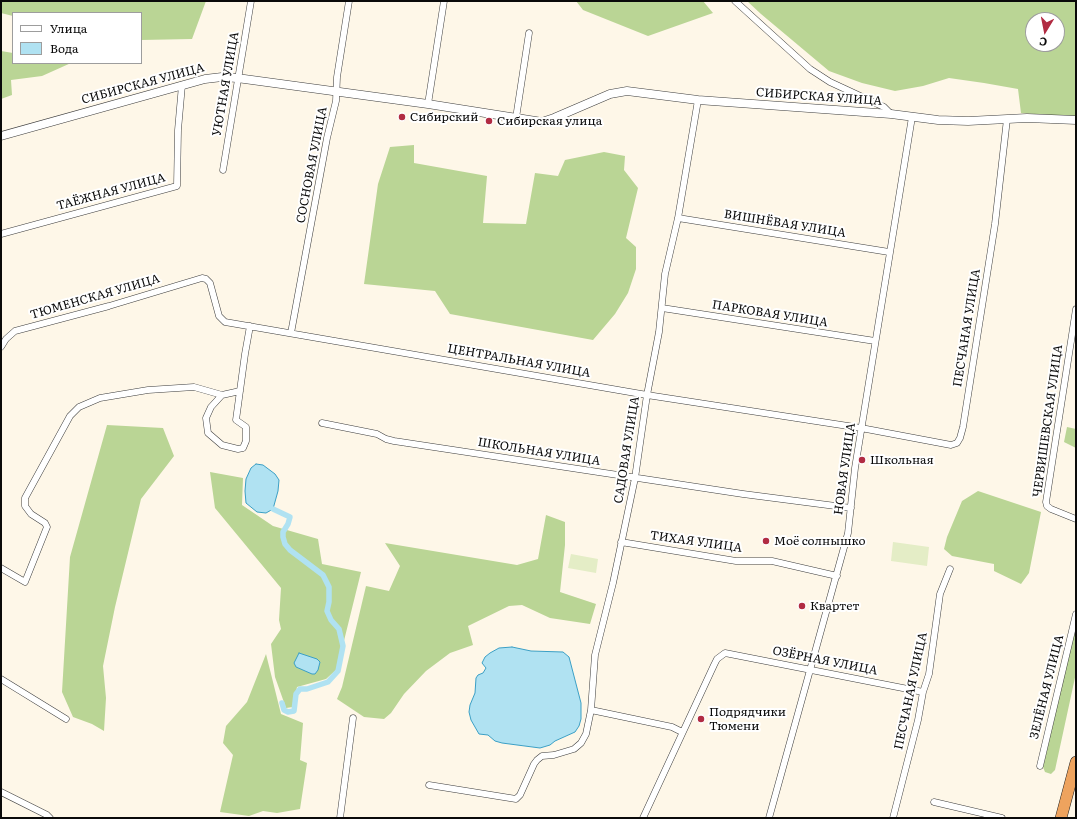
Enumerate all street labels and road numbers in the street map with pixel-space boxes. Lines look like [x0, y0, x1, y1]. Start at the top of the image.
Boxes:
street label: УЮТНАЯ УЛИЦА [210, 31, 242, 137]
street label: СИБИРСКАЯ УЛИЦА [80, 61, 206, 107]
street label: СИБИРСКАЯ УЛИЦА [755, 85, 883, 109]
street label: СОСНОВАЯ УЛИЦА [294, 106, 330, 224]
street label: ТАЁЖНАЯ УЛИЦА [55, 171, 167, 213]
street label: ВИШНЁВАЯ УЛИЦА [723, 207, 847, 241]
street label: ПЕСЧАНАЯ УЛИЦА [951, 268, 983, 388]
street label: ТЮМЕНСКАЯ УЛИЦА [28, 272, 162, 322]
street label: ПАРКОВАЯ УЛИЦА [711, 298, 829, 330]
street label: ЦЕНТРАЛЬНАЯ УЛИЦА [446, 341, 592, 381]
street label: ЧЕРВИШЕВСКАЯ УЛИЦА [1030, 344, 1066, 498]
street label: САДОВАЯ УЛИЦА [611, 395, 643, 505]
street label: НОВАЯ УЛИЦА [831, 422, 859, 516]
street label: ШКОЛЬНАЯ УЛИЦА [477, 435, 601, 469]
street label: ТИХАЯ УЛИЦА [649, 528, 743, 556]
street label: ПЕСЧАНАЯ УЛИЦА [892, 631, 930, 751]
street label: ЗЕЛЁНАЯ УЛИЦА [1027, 633, 1067, 741]
street label: ОЗЁРНАЯ УЛИЦА [771, 644, 879, 678]

